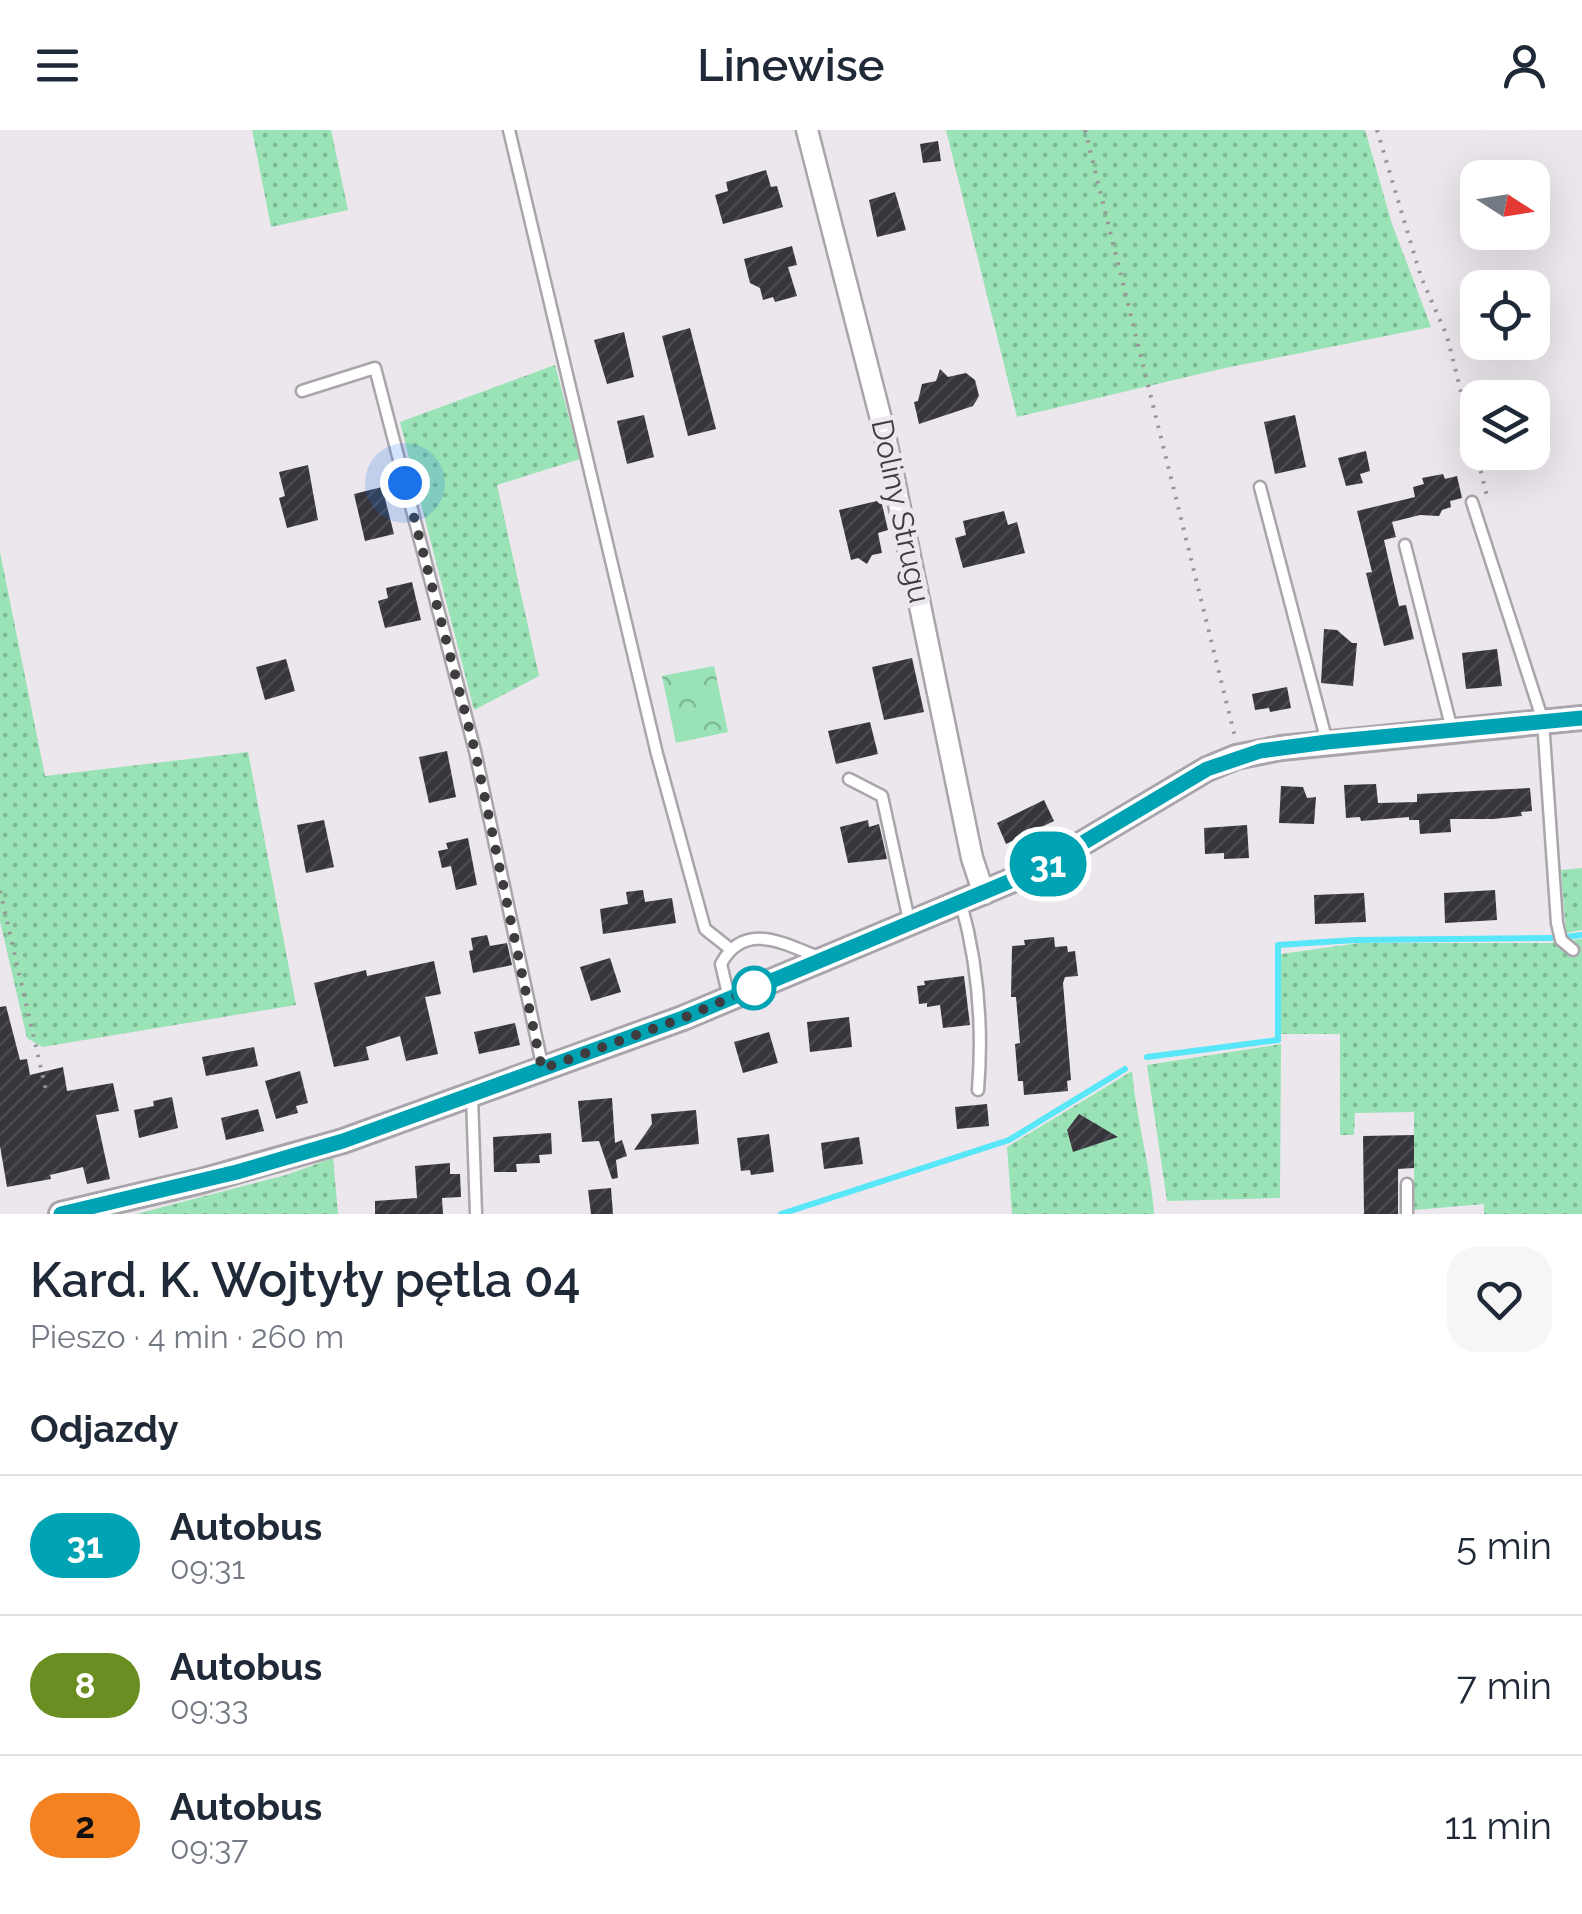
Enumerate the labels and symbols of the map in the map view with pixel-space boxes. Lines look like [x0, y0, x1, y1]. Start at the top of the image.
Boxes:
north arrow [1460, 160, 1550, 250]
street label: Doliny Strugu [864, 416, 938, 606]
your location [380, 458, 430, 508]
line badge: 31 [1003, 832, 1093, 896]
unlabelled marker [733, 967, 775, 1009]

